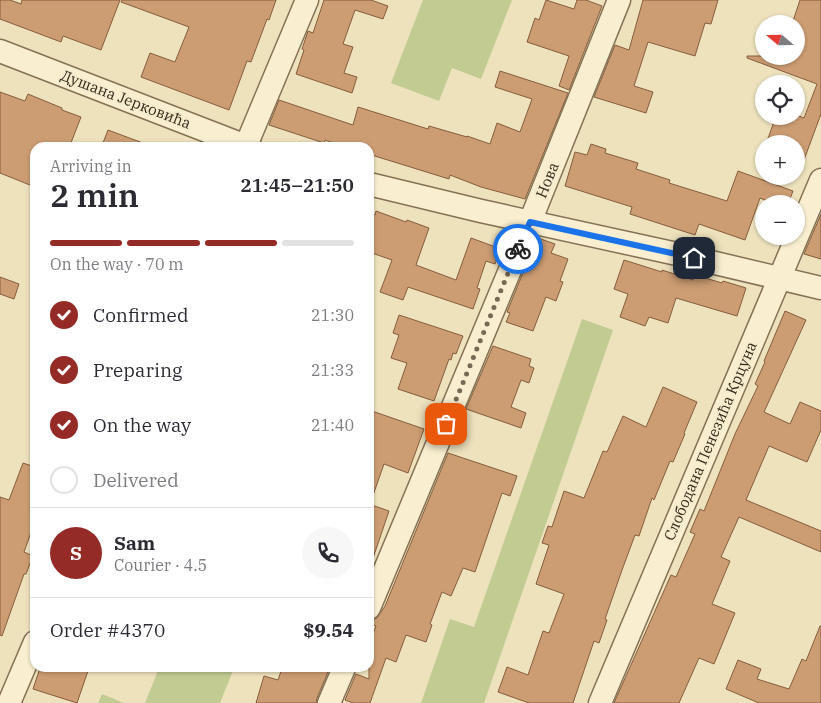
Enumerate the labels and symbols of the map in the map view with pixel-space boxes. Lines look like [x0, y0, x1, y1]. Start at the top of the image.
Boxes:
north arrow [755, 15, 805, 65]
street label: Душана Јерковића [58, 65, 194, 133]
street label: Нова [531, 159, 563, 201]
courier [493, 224, 543, 274]
pin [673, 237, 715, 279]
street label: Слободана Пенезића Крцуна [659, 339, 761, 543]
pin [425, 403, 467, 445]

